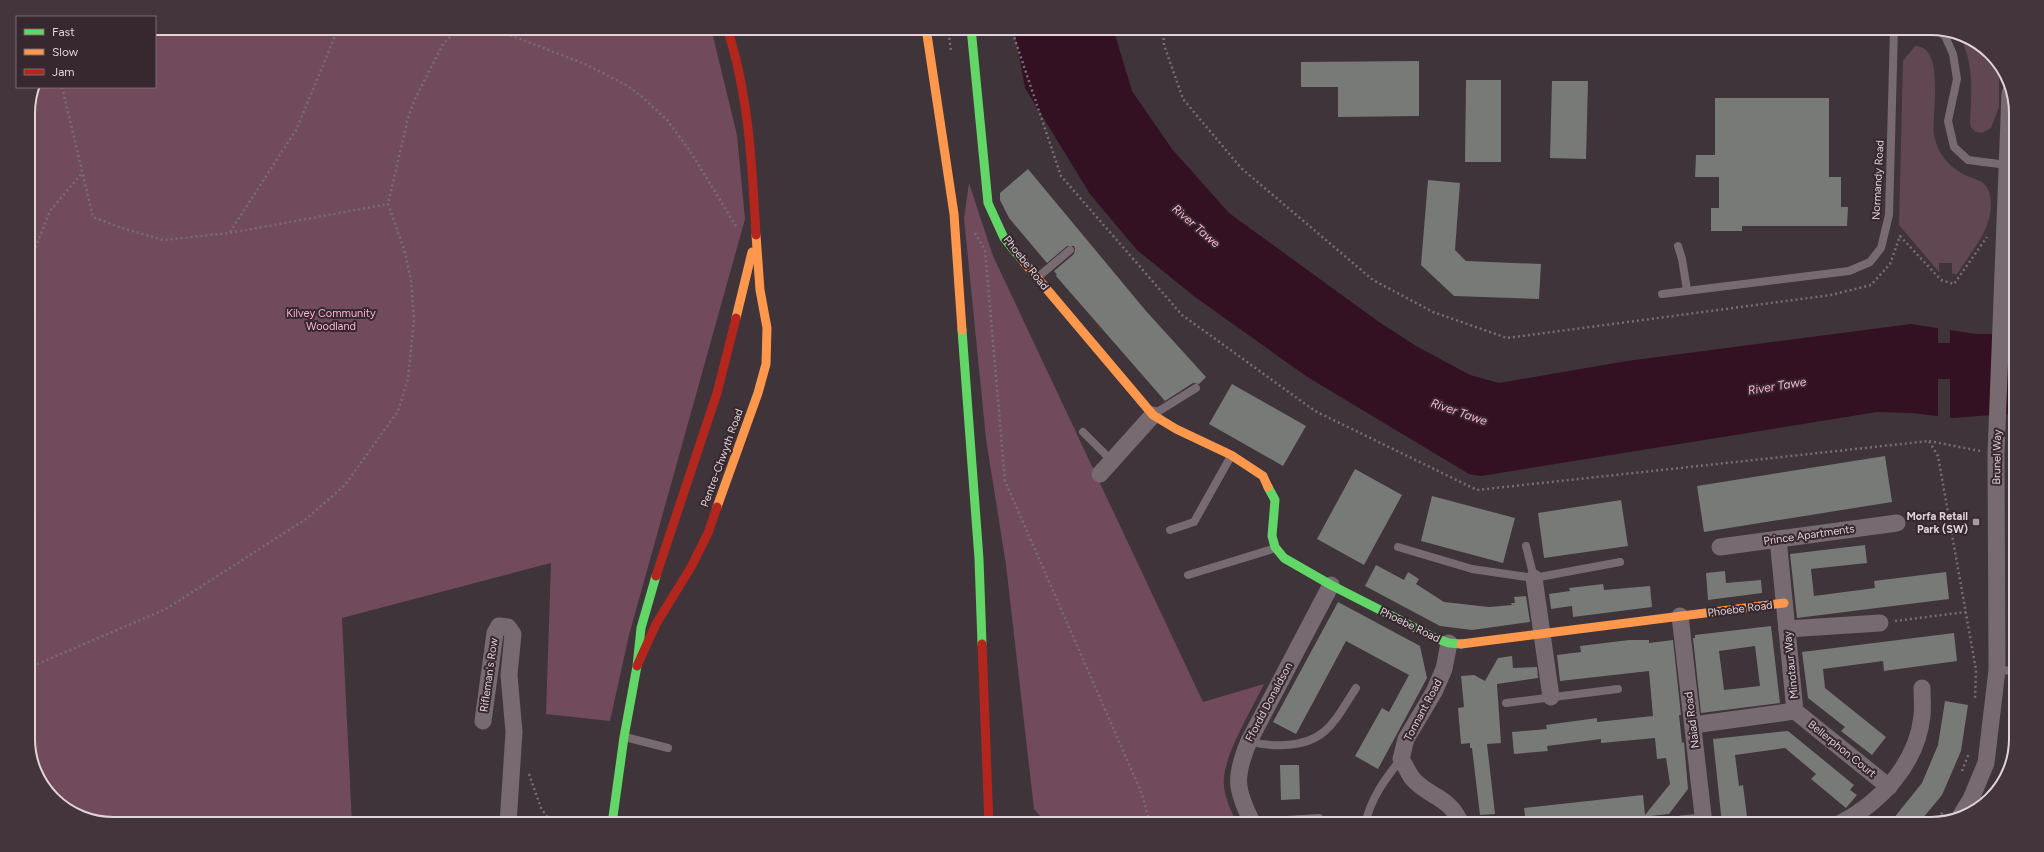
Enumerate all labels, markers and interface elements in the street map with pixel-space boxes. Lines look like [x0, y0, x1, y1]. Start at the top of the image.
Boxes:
legend [16, 16, 156, 88]
text: Fast [52, 25, 75, 39]
text: Slow [52, 45, 79, 59]
text: Jam [52, 65, 75, 79]
street label: Normandy Road [1869, 140, 1887, 220]
water label: River Tawe [1169, 201, 1223, 251]
street label: Phoebe Road [1001, 233, 1051, 293]
park label: Kilvey Community Woodland [286, 307, 376, 333]
water label: River Tawe [1747, 374, 1808, 398]
water label: River Tawe [1429, 396, 1489, 428]
street label: Pentre-Chwyth Road [698, 407, 746, 509]
street label: Brunel Way [1990, 429, 2004, 485]
place label: Morfa Retail Park (SW) [1906, 510, 1968, 536]
marker: Morfa Retail Park (SW) [1971, 517, 1981, 527]
street label: Prince Apartments [1763, 522, 1855, 548]
street label: Phoebe Road [1707, 599, 1773, 619]
street label: Phoebe Road [1378, 605, 1442, 645]
street label: Minotaur Way [1781, 630, 1801, 700]
street label: Rifleman's Row [477, 637, 501, 713]
street label: Ffordd Donaldson [1243, 660, 1295, 744]
street label: Tonnant Road [1401, 677, 1445, 743]
street label: Naiad Road [1682, 691, 1702, 749]
street label: Bellerphon Court [1805, 718, 1879, 780]

